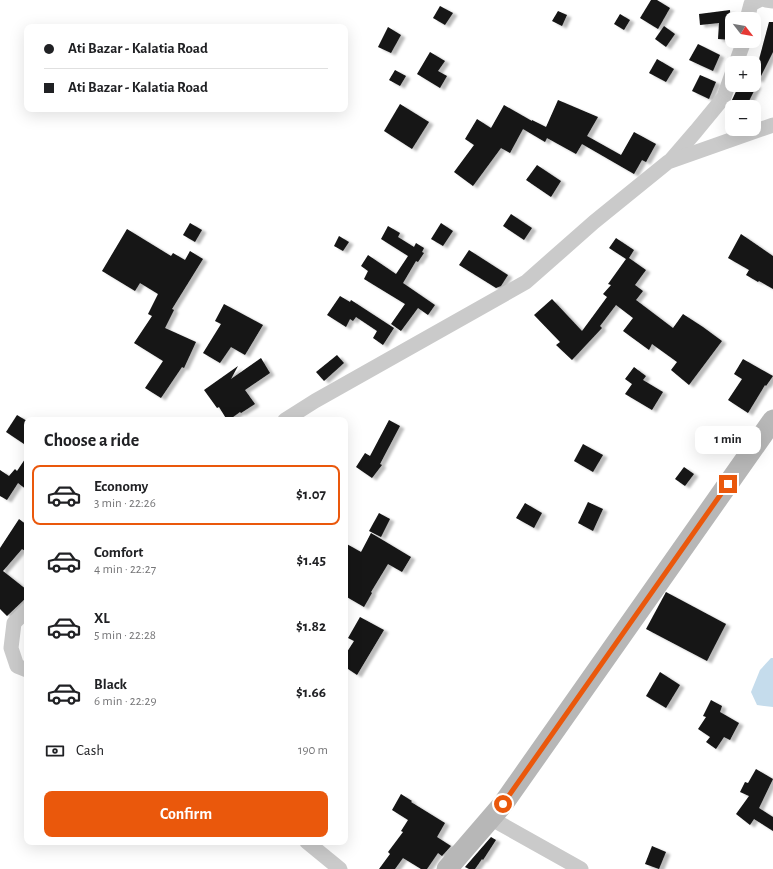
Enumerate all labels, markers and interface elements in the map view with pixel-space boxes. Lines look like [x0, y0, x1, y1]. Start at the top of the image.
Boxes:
north arrow [725, 12, 761, 48]
map controls [725, 12, 761, 136]
text: Ati Bazar - Kalatia Road [68, 41, 208, 56]
button: + [725, 56, 761, 92]
text: Ati Bazar - Kalatia Road [68, 80, 208, 95]
button: − [725, 100, 761, 136]
callout: 1 min [695, 426, 761, 454]
text: Choose a ride [44, 432, 139, 450]
text: 1 min [714, 433, 742, 446]
route end [719, 475, 737, 493]
icon: car [46, 477, 82, 513]
text: Economy [94, 479, 148, 494]
text: $1.07 [296, 487, 326, 502]
text: 3 min · 22:26 [94, 497, 156, 510]
icon: car [46, 543, 82, 579]
text: Comfort [94, 545, 143, 560]
text: $1.45 [296, 553, 326, 568]
text: 4 min · 22:27 [94, 563, 156, 576]
icon: car [46, 609, 82, 645]
text: XL [94, 611, 110, 626]
text: $1.82 [296, 619, 326, 634]
text: 5 min · 22:28 [94, 629, 156, 642]
icon: car [46, 675, 82, 711]
text: Black [94, 677, 127, 692]
text: $1.66 [296, 685, 326, 700]
text: 6 min · 22:29 [94, 695, 157, 708]
icon: cash [44, 740, 66, 762]
text: Cash [76, 743, 104, 758]
text: 190 m [298, 744, 328, 757]
button: Confirm [44, 791, 328, 837]
route start [494, 795, 512, 813]

